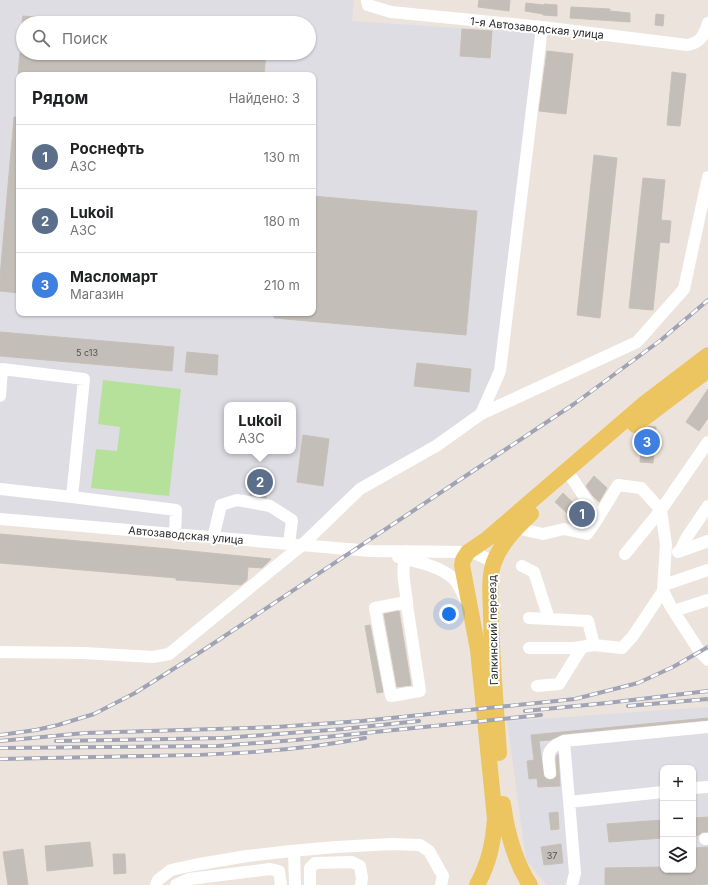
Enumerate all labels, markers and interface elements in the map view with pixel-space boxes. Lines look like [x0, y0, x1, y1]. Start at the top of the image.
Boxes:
street label: 1-я Автозаводская улица [469, 14, 605, 42]
search box [16, 16, 316, 60]
icon: search [30, 27, 52, 49]
text: Поиск [62, 29, 108, 48]
text: Рядом [32, 88, 88, 108]
text: Найдено: 3 [229, 90, 300, 106]
text: Роснефть [70, 139, 144, 158]
text: 1 [42, 149, 48, 165]
text: 130 m [263, 149, 300, 165]
text: АЗС [70, 158, 97, 174]
text: Lukoil [70, 203, 114, 222]
text: 2 [41, 213, 49, 229]
text: 180 m [263, 213, 300, 229]
text: АЗС [70, 222, 97, 238]
text: Масломарт [70, 267, 158, 286]
text: 3 [41, 277, 49, 293]
text: 210 m [264, 277, 300, 293]
text: Магазин [70, 286, 124, 302]
house number: 5 с13 [76, 347, 98, 358]
popup [224, 402, 296, 454]
text: Lukoil [238, 411, 282, 430]
pin: 3 [634, 427, 660, 457]
text: АЗС [238, 430, 265, 446]
pin: 2 [247, 467, 273, 497]
pin: 1 [569, 499, 595, 529]
street label: Автозаводская улица [128, 523, 244, 547]
street label: Галкинский переезд [485, 575, 501, 685]
your location [439, 604, 459, 624]
map controls [660, 765, 696, 873]
button: + [660, 765, 696, 801]
button: − [660, 801, 696, 837]
button: layers [660, 837, 696, 873]
house number: 37 [547, 850, 557, 861]

